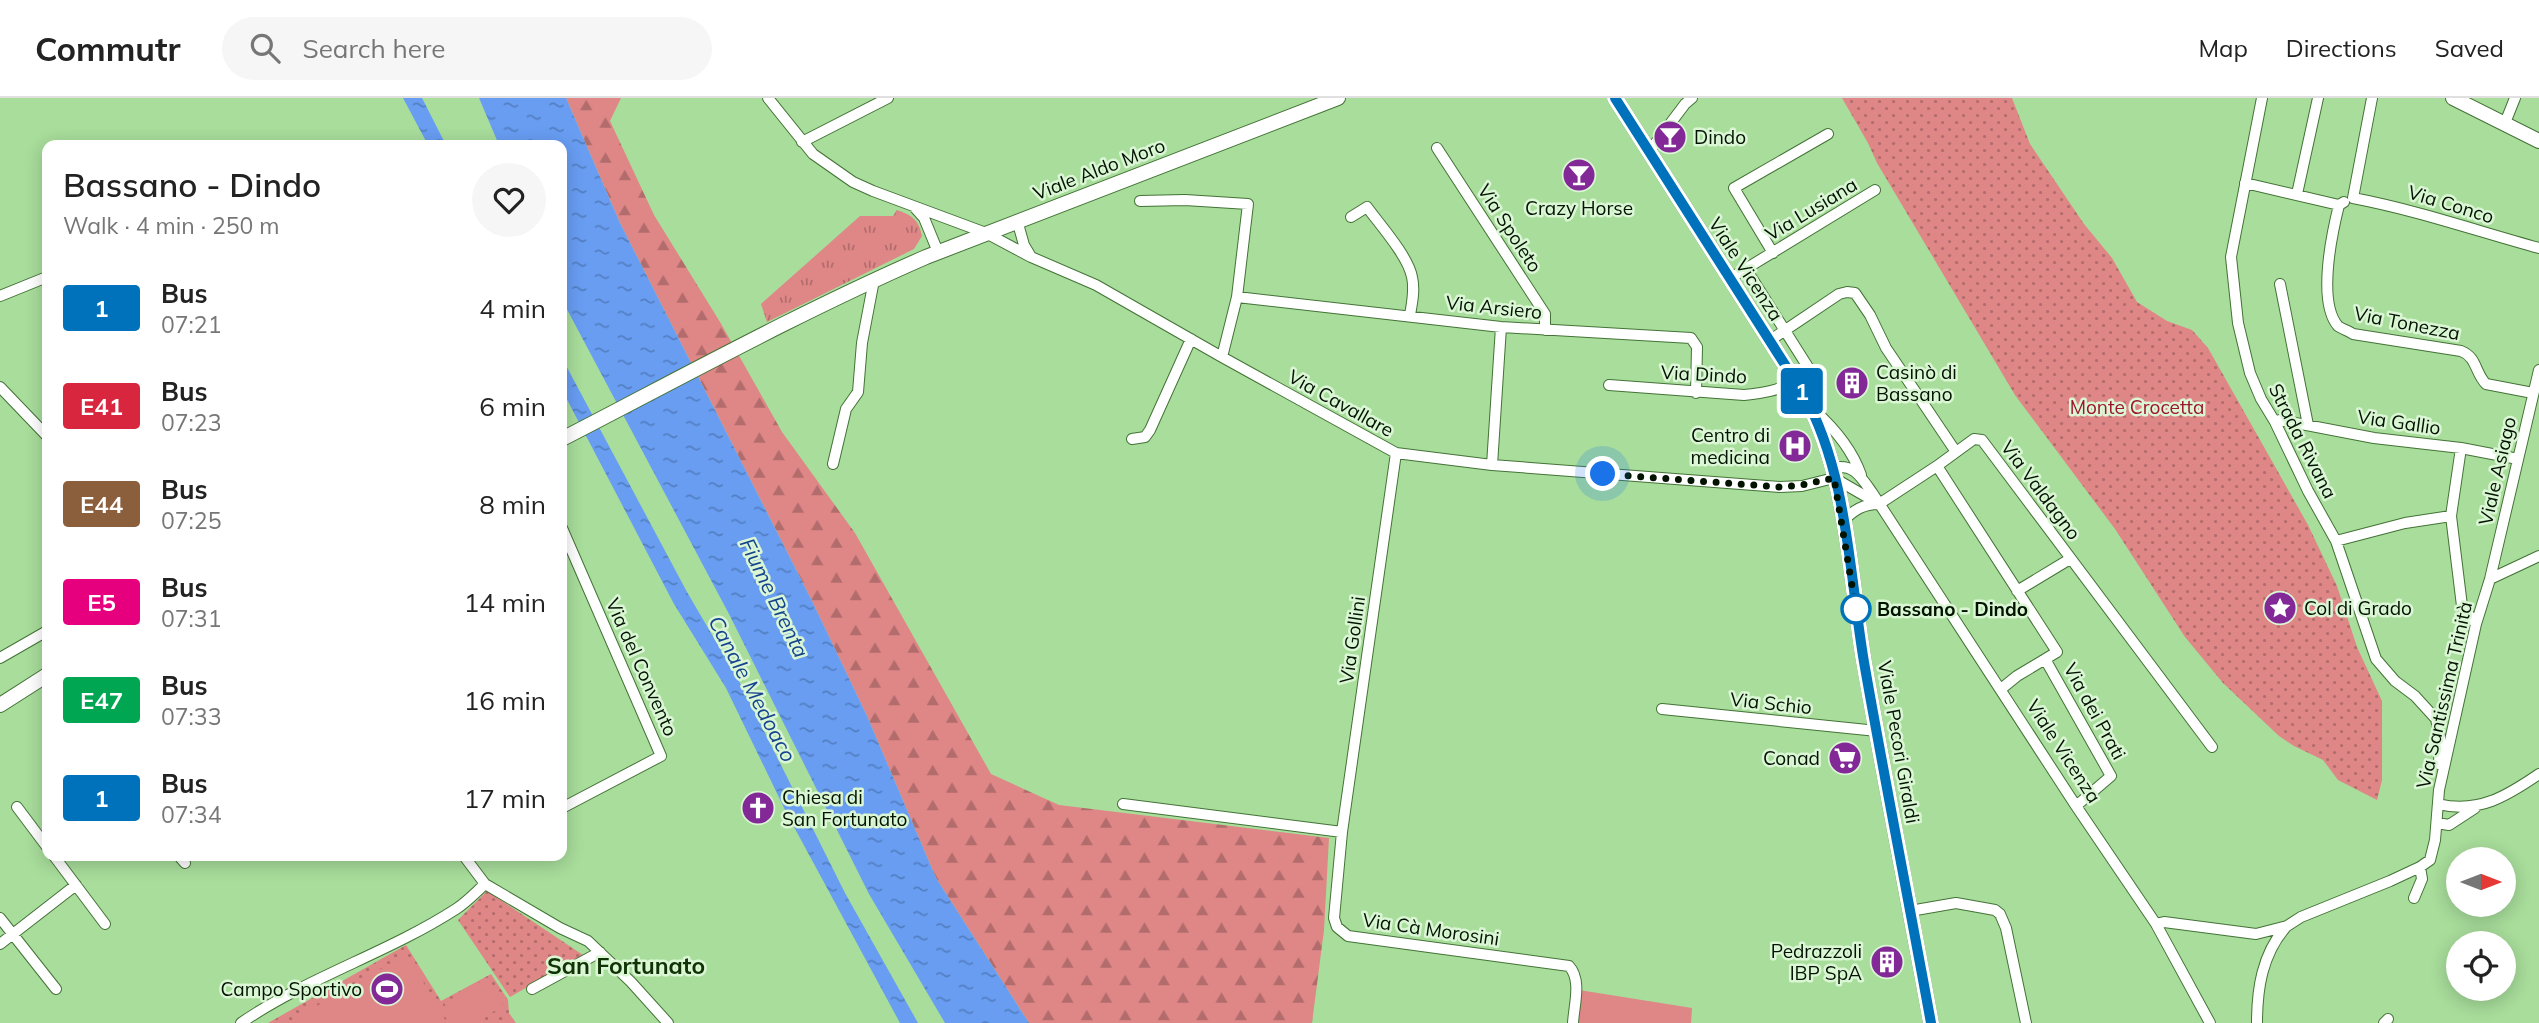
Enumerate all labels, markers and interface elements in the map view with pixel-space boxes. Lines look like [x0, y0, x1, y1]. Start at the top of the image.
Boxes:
search box [222, 17, 712, 80]
text: Commutr [35, 28, 180, 69]
icon: search [246, 29, 284, 67]
text: Search here [302, 32, 445, 65]
text: Map [2198, 33, 2248, 63]
text: Directions [2286, 33, 2397, 63]
text: Saved [2435, 33, 2504, 63]
bar icon: Dindo [1651, 118, 1689, 156]
place label: Dindo [1694, 125, 1746, 149]
street label: Viale Aldo Moro [1030, 133, 1168, 205]
bar icon: Crazy Horse [1560, 156, 1598, 194]
button: heart [472, 163, 546, 237]
text: Bassano - Dindo [63, 164, 321, 205]
street label: Via Lusiana [1761, 172, 1861, 246]
street label: Via Spoleto [1473, 179, 1547, 277]
street label: Via Conco [2405, 180, 2497, 228]
place label: Crazy Horse [1525, 196, 1633, 220]
text: Walk · 4 min · 250 m [63, 211, 280, 240]
street label: Viale Vicenza [1704, 213, 1788, 325]
text: Bus [161, 277, 207, 310]
street label: Via Arsiero [1445, 290, 1543, 324]
text: 4 min [479, 292, 546, 325]
text: 1 [94, 293, 109, 323]
street label: Via Tonezza [2352, 301, 2462, 345]
text: 07:21 [161, 310, 221, 339]
street label: Via Dindo [1660, 360, 1748, 388]
place label: Casinò di Bassano [1876, 360, 1957, 406]
street label: Via Cavallare [1284, 364, 1398, 442]
building icon: Casinò di Bassano [1833, 364, 1871, 402]
line badge: 1 [1779, 368, 1825, 414]
text: Bus [161, 375, 207, 408]
text: 1 [1795, 376, 1809, 406]
street label: Strada Rivana [2264, 379, 2342, 503]
text: 6 min [479, 390, 546, 423]
text: E41 [80, 391, 123, 421]
park label: Monte Crocetta [2070, 395, 2204, 419]
street label: Via Gallio [2356, 404, 2442, 440]
text: 07:23 [161, 408, 221, 437]
street label: Viale Asiago [2473, 414, 2521, 528]
place label: Centro di medicina [1691, 423, 1770, 469]
hospital icon: Centro di medicina [1776, 427, 1814, 465]
street label: Via Valdagno [1996, 435, 2086, 545]
your location [1585, 456, 1620, 491]
text: Bus [161, 473, 207, 506]
text: 8 min [479, 488, 546, 521]
text: E44 [80, 489, 123, 519]
text: 07:25 [161, 506, 221, 535]
water label: Fiume Brenta [735, 534, 815, 662]
text: Bus [161, 571, 207, 604]
text: 14 min [464, 586, 546, 619]
text: E5 [87, 587, 116, 617]
place icon: Col di Grado [2261, 589, 2299, 627]
street label: Via del Convento [601, 594, 683, 740]
marker: Bassano - Dindo [1841, 594, 1871, 624]
street label: Via Gollini [1334, 595, 1370, 685]
place label: Col di Grado [2304, 596, 2412, 620]
place label: Bassano - Dindo [1877, 597, 2028, 621]
street label: Via Santissima Trinità [2411, 599, 2477, 791]
text: 07:31 [161, 604, 221, 633]
water label: Canale Medoaco [703, 611, 802, 766]
street label: Via dei Prati [2059, 658, 2131, 764]
street label: Viale Pecori Giraldi [1873, 659, 1925, 825]
text: Bus [161, 669, 207, 702]
text: 16 min [464, 684, 546, 717]
text: E47 [80, 685, 123, 715]
street label: Via Schio [1729, 687, 1813, 719]
street label: Viale Vicenza [2022, 695, 2106, 807]
text: 07:33 [161, 702, 221, 731]
supermarket icon: Conad [1826, 739, 1864, 777]
place label: Conad [1763, 746, 1820, 770]
text: Bus [161, 767, 207, 800]
text: 17 min [464, 782, 546, 815]
text: 1 [94, 783, 109, 813]
place label: Chiesa di San Fortunato [782, 785, 907, 831]
church icon: Chiesa di San Fortunato [739, 789, 777, 827]
text: 07:34 [161, 800, 221, 829]
north arrow [2446, 847, 2516, 917]
map controls [2446, 847, 2516, 1001]
street label: Via Cà Morosini [1361, 908, 1501, 950]
button: locate [2446, 931, 2516, 1001]
place label: Pedrazzoli IBP SpA [1771, 939, 1862, 985]
building icon: Pedrazzoli IBP SpA [1868, 943, 1906, 981]
district label: San Fortunato [547, 951, 705, 980]
sports icon: Campo Sportivo [368, 970, 406, 1008]
place label: Campo Sportivo [221, 977, 362, 1001]

